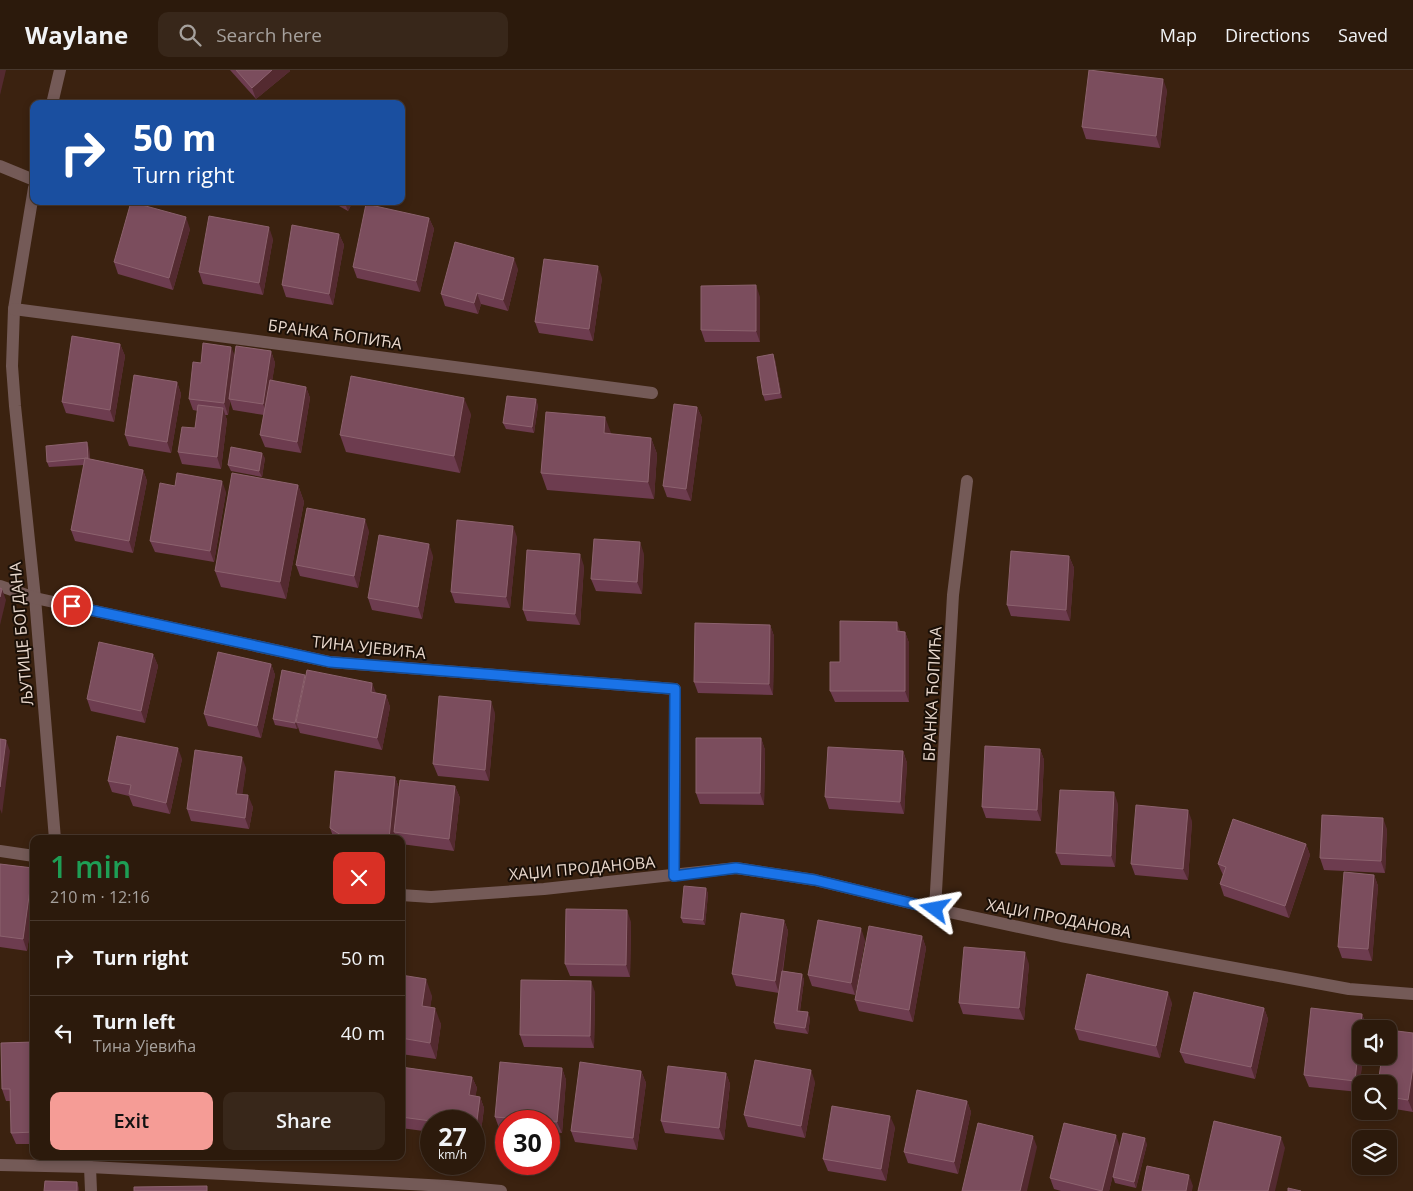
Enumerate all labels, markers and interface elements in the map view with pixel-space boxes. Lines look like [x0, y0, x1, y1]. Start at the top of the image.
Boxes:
search box [158, 12, 508, 57]
text: Waylane [25, 18, 128, 51]
icon: search [176, 21, 204, 49]
text: Search here [216, 22, 322, 48]
text: Map [1160, 23, 1197, 47]
text: Directions [1225, 23, 1310, 47]
text: Saved [1338, 23, 1388, 47]
text: 50 m [133, 114, 216, 161]
icon: right [50, 120, 115, 185]
text: Turn right [133, 159, 235, 189]
street label: БРАНКА ЋОПИЋА [267, 314, 404, 354]
street label: ЉУТИЦЕ БОГДАНА [4, 560, 38, 707]
pin [51, 585, 93, 627]
icon: arrive [58, 592, 86, 620]
street label: БРАНКА ЋОПИЋА [917, 625, 947, 762]
street label: ТИНА УЈЕВИЋА [311, 630, 428, 664]
text: 1 min [50, 846, 131, 887]
street label: ХАЏИ ПРОДАНОВА [508, 851, 657, 885]
button: close [333, 852, 385, 904]
position arrow [908, 882, 960, 934]
text: 210 m · 12:16 [50, 886, 150, 908]
street label: ХАЏИ ПРОДАНОВА [985, 893, 1134, 943]
icon: right [50, 944, 78, 972]
text: Turn right [93, 945, 188, 971]
text: 50 m [341, 945, 385, 971]
text: Turn left [93, 1009, 175, 1035]
icon: left [50, 1019, 78, 1047]
text: 40 m [341, 1020, 385, 1046]
map controls [1352, 1020, 1397, 1175]
button: sound [1352, 1020, 1397, 1065]
text: Тина Ујевића [93, 1035, 196, 1057]
button: search [1352, 1075, 1397, 1120]
button: Exit [50, 1092, 213, 1150]
button: Share [223, 1092, 385, 1150]
speed limit sign: 30 [495, 1110, 560, 1175]
text: 27 [438, 1119, 467, 1153]
button: layers [1352, 1130, 1397, 1175]
text: km/h [438, 1146, 467, 1163]

